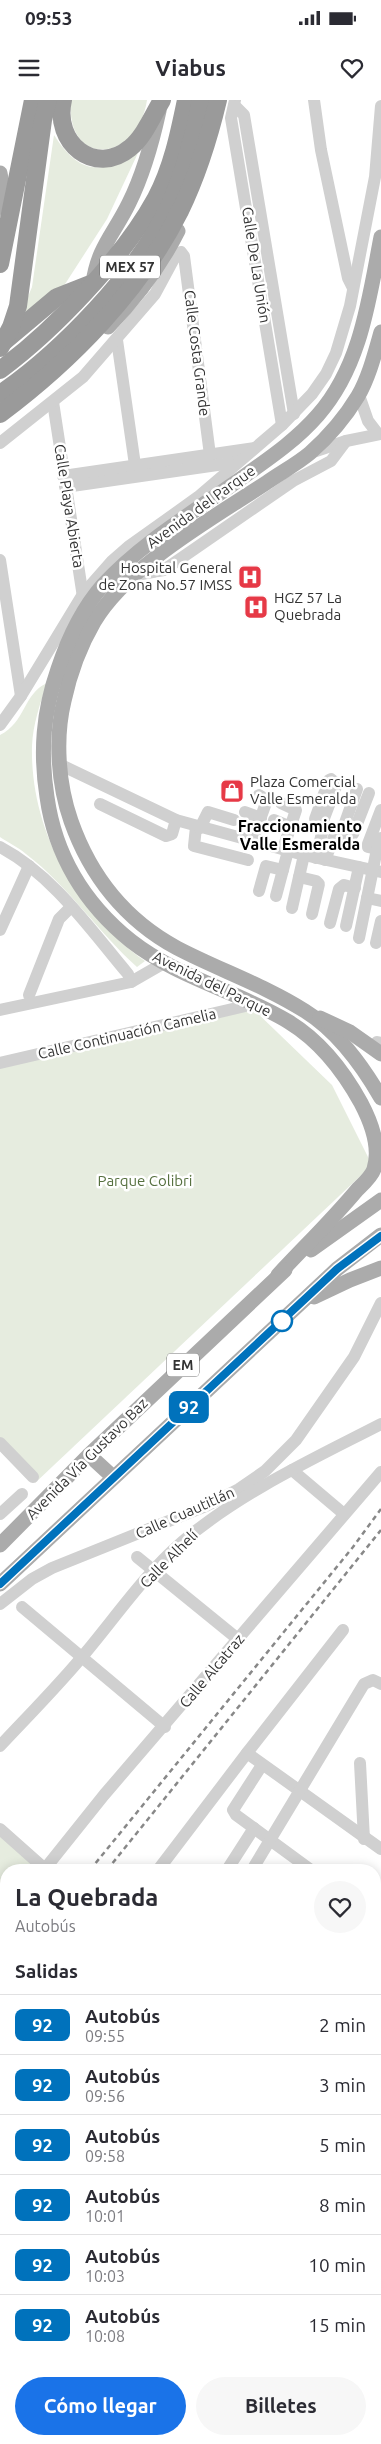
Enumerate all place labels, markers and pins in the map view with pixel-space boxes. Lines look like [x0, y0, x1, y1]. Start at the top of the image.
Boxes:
place label: Hospital General de Zona No.57 IMSS [99, 559, 232, 593]
hospital icon: Hospital General de Zona No.57 IMSS [237, 564, 263, 590]
place label: HGZ 57 La Quebrada [274, 589, 342, 623]
hospital icon: HGZ 57 La Quebrada [243, 594, 269, 620]
place label: Plaza Comercial Valle Esmeralda [250, 773, 357, 807]
shop icon: Plaza Comercial Valle Esmeralda [219, 778, 245, 804]
unlabelled marker [271, 1310, 293, 1332]

